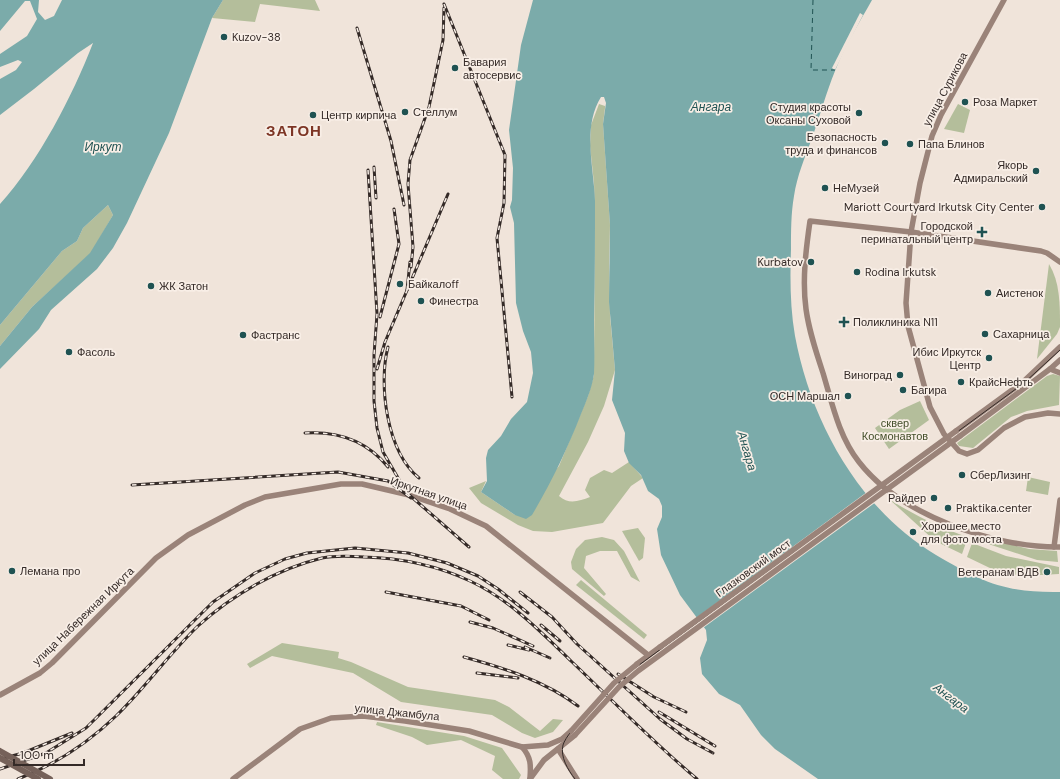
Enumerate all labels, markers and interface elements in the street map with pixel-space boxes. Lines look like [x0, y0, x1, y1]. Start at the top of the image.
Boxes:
place label: Kuzov-38 [232, 30, 281, 44]
marker: Kuzov-38 [219, 32, 229, 42]
street label: улица Сурикова [920, 49, 971, 128]
place label: Бавария автосервис [463, 55, 521, 82]
marker: Бавария автосервис [450, 63, 460, 73]
place label: Роза Маркет [973, 95, 1037, 109]
marker: Роза Маркет [960, 97, 970, 107]
water label: Ангара [690, 99, 732, 115]
place label: Студия красоты Оксаны Суховой [766, 100, 851, 127]
place label: Стеллум [413, 105, 457, 119]
marker: Стеллум [400, 107, 410, 117]
place label: Центр кирпича [321, 108, 397, 122]
marker: Студия красоты Оксаны Суховой [854, 108, 864, 118]
marker: Центр кирпича [308, 110, 318, 120]
district label: ЗАТОН [266, 121, 322, 141]
place label: Безопасность труда и финансов [785, 130, 877, 157]
place label: Папа Блинов [918, 137, 985, 151]
marker: Безопасность труда и финансов [880, 138, 890, 148]
water label: Иркут [85, 139, 121, 155]
marker: Папа Блинов [905, 139, 915, 149]
place label: Якорь Адмиральский [954, 158, 1028, 185]
marker: Якорь Адмиральский [1031, 166, 1041, 176]
place label: НеМузей [833, 181, 879, 195]
marker: НеМузей [820, 183, 830, 193]
place label: Mariott Courtyard Irkutsk City Center [844, 200, 1034, 214]
marker: Mariott Courtyard Irkutsk City Center [1037, 202, 1047, 212]
place label: Городской перинатальный центр [861, 219, 973, 246]
marker: Городской перинатальный центр [976, 226, 988, 238]
place label: Kurbatov [757, 255, 803, 269]
marker: Kurbatov [806, 257, 816, 267]
place label: Rodina Irkutsk [865, 265, 937, 279]
marker: Rodina Irkutsk [852, 267, 862, 277]
place label: Байкалoff [408, 277, 459, 291]
place label: ЖК Затон [159, 279, 208, 293]
marker: Байкалoff [395, 279, 405, 289]
marker: ЖК Затон [146, 281, 156, 291]
place label: Аистенок [996, 286, 1043, 300]
marker: Аистенок [983, 288, 993, 298]
place label: Финестра [429, 294, 479, 308]
marker: Финестра [416, 296, 426, 306]
place label: Поликлиника N11 [853, 315, 938, 329]
marker: Поликлиника N11 [838, 316, 850, 328]
place label: Сахарница [993, 327, 1050, 341]
place label: Фастранс [251, 328, 300, 342]
marker: Сахарница [980, 329, 990, 339]
marker: Фастранс [238, 330, 248, 340]
place label: Фасоль [77, 345, 115, 359]
place label: Ибис Иркутск Центр [913, 345, 981, 372]
marker: Фасоль [64, 347, 74, 357]
marker: Ибис Иркутск Центр [984, 353, 994, 363]
place label: Виноград [844, 368, 893, 382]
marker: Виноград [895, 370, 905, 380]
place label: КрайсНефть [969, 375, 1033, 389]
marker: КрайсНефть [956, 377, 966, 387]
place label: Багира [911, 383, 948, 397]
marker: Багира [898, 385, 908, 395]
place label: ОСН Маршал [770, 389, 840, 403]
marker: ОСН Маршал [843, 391, 853, 401]
park label: сквер Космонавтов [862, 416, 928, 443]
water label: Ангара [733, 428, 760, 473]
place label: СберЛизинг [970, 468, 1031, 482]
marker: СберЛизинг [957, 470, 967, 480]
street label: Иркутная улица [389, 473, 470, 513]
place label: Райдер [888, 491, 926, 505]
marker: Райдер [929, 493, 939, 503]
place label: Praktika.center [956, 501, 1032, 515]
marker: Praktika.center [943, 503, 953, 513]
place label: Хорошее место для фото моста [921, 519, 1003, 546]
marker: Хорошее место для фото моста [908, 527, 918, 537]
street label: Глазковский мост [713, 536, 793, 600]
street label: улица Набережная Иркута [29, 563, 137, 668]
place label: Лемана про [20, 564, 80, 578]
place label: Ветеранам ВДВ [958, 565, 1039, 579]
marker: Лемана про [7, 566, 17, 576]
marker: Ветеранам ВДВ [1042, 567, 1052, 577]
water label: Ангара [929, 679, 972, 717]
street label: улица Джамбула [354, 701, 441, 724]
scale bar [14, 741, 84, 767]
text: 100 m [20, 747, 54, 763]

